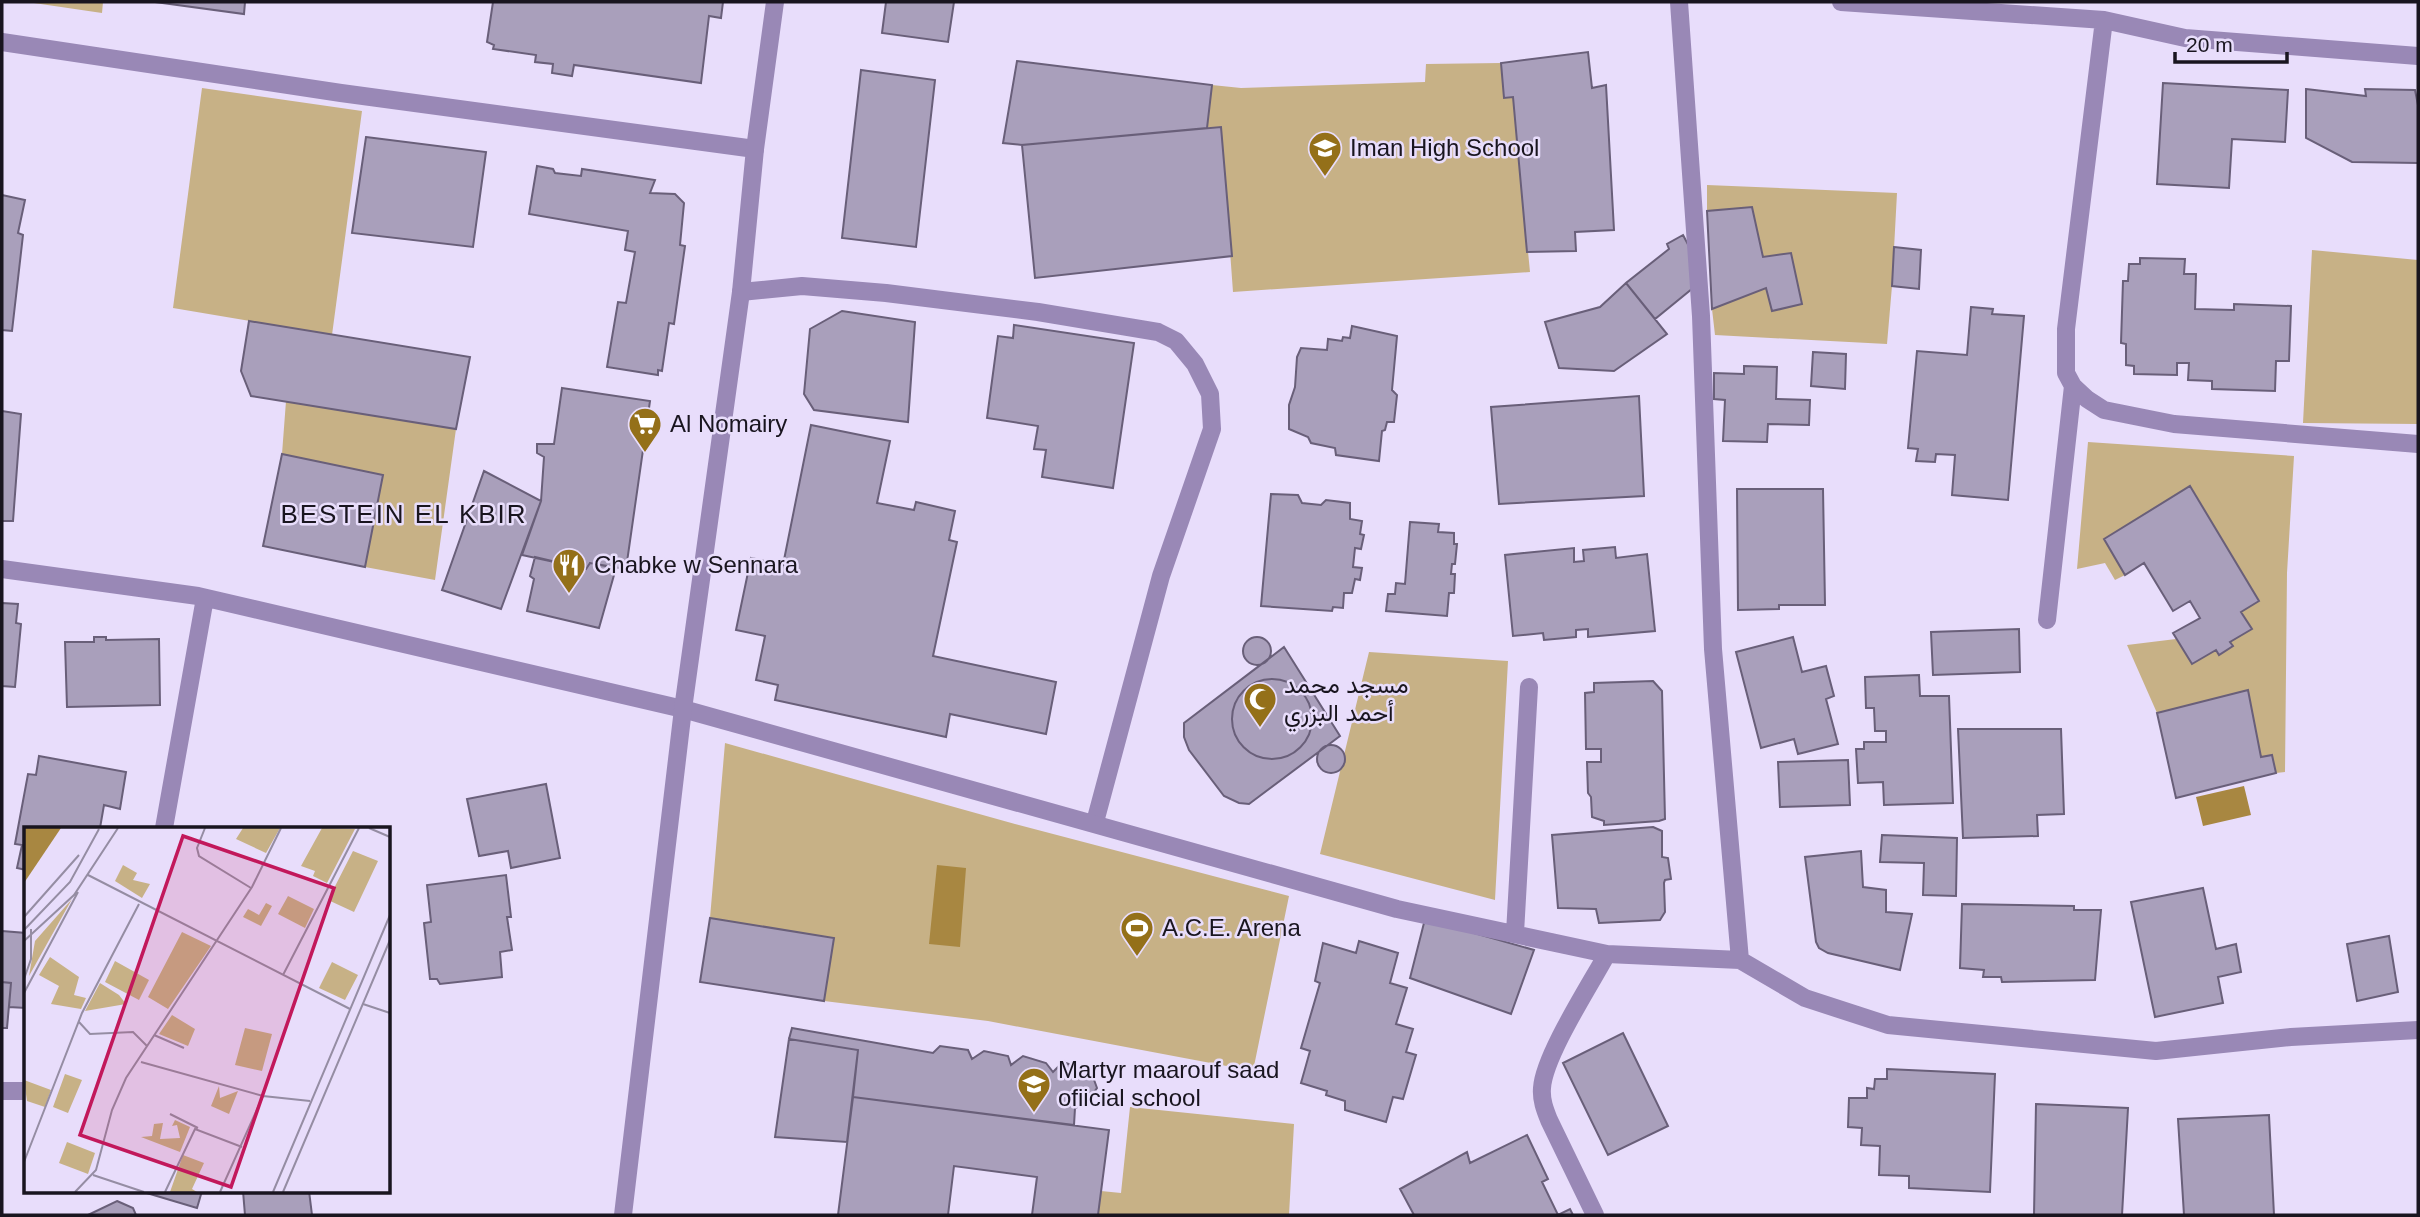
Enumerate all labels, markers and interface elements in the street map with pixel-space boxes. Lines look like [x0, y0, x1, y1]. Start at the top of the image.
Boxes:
scale bar [2175, 21, 2287, 65]
text: 20 m [2186, 33, 2233, 56]
school or university icon: Iman High School [1306, 129, 1344, 178]
place label: Iman High School [1350, 134, 1539, 161]
supermarket icon: Al Nomairy [626, 405, 664, 454]
place label: Al Nomairy [670, 410, 787, 437]
district label: BESTEIN EL KBIR [280, 499, 528, 529]
restaurant icon: Chabke w Sennara [550, 546, 588, 595]
place label: Chabke w Sennara [594, 551, 799, 578]
place label: مسجد محمد أحمد البزري [1284, 671, 1409, 732]
mosque icon: مسجد محمد أحمد البزري [1241, 680, 1279, 729]
inset map [24, 827, 390, 1192]
sports icon: A.C.E. Arena [1118, 909, 1156, 958]
place label: A.C.E. Arena [1162, 914, 1301, 941]
place label: Martyr maarouf saad ofiicial school [1058, 1056, 1279, 1111]
school or university icon: Martyr maarouf saad ofiicial school [1015, 1065, 1053, 1114]

